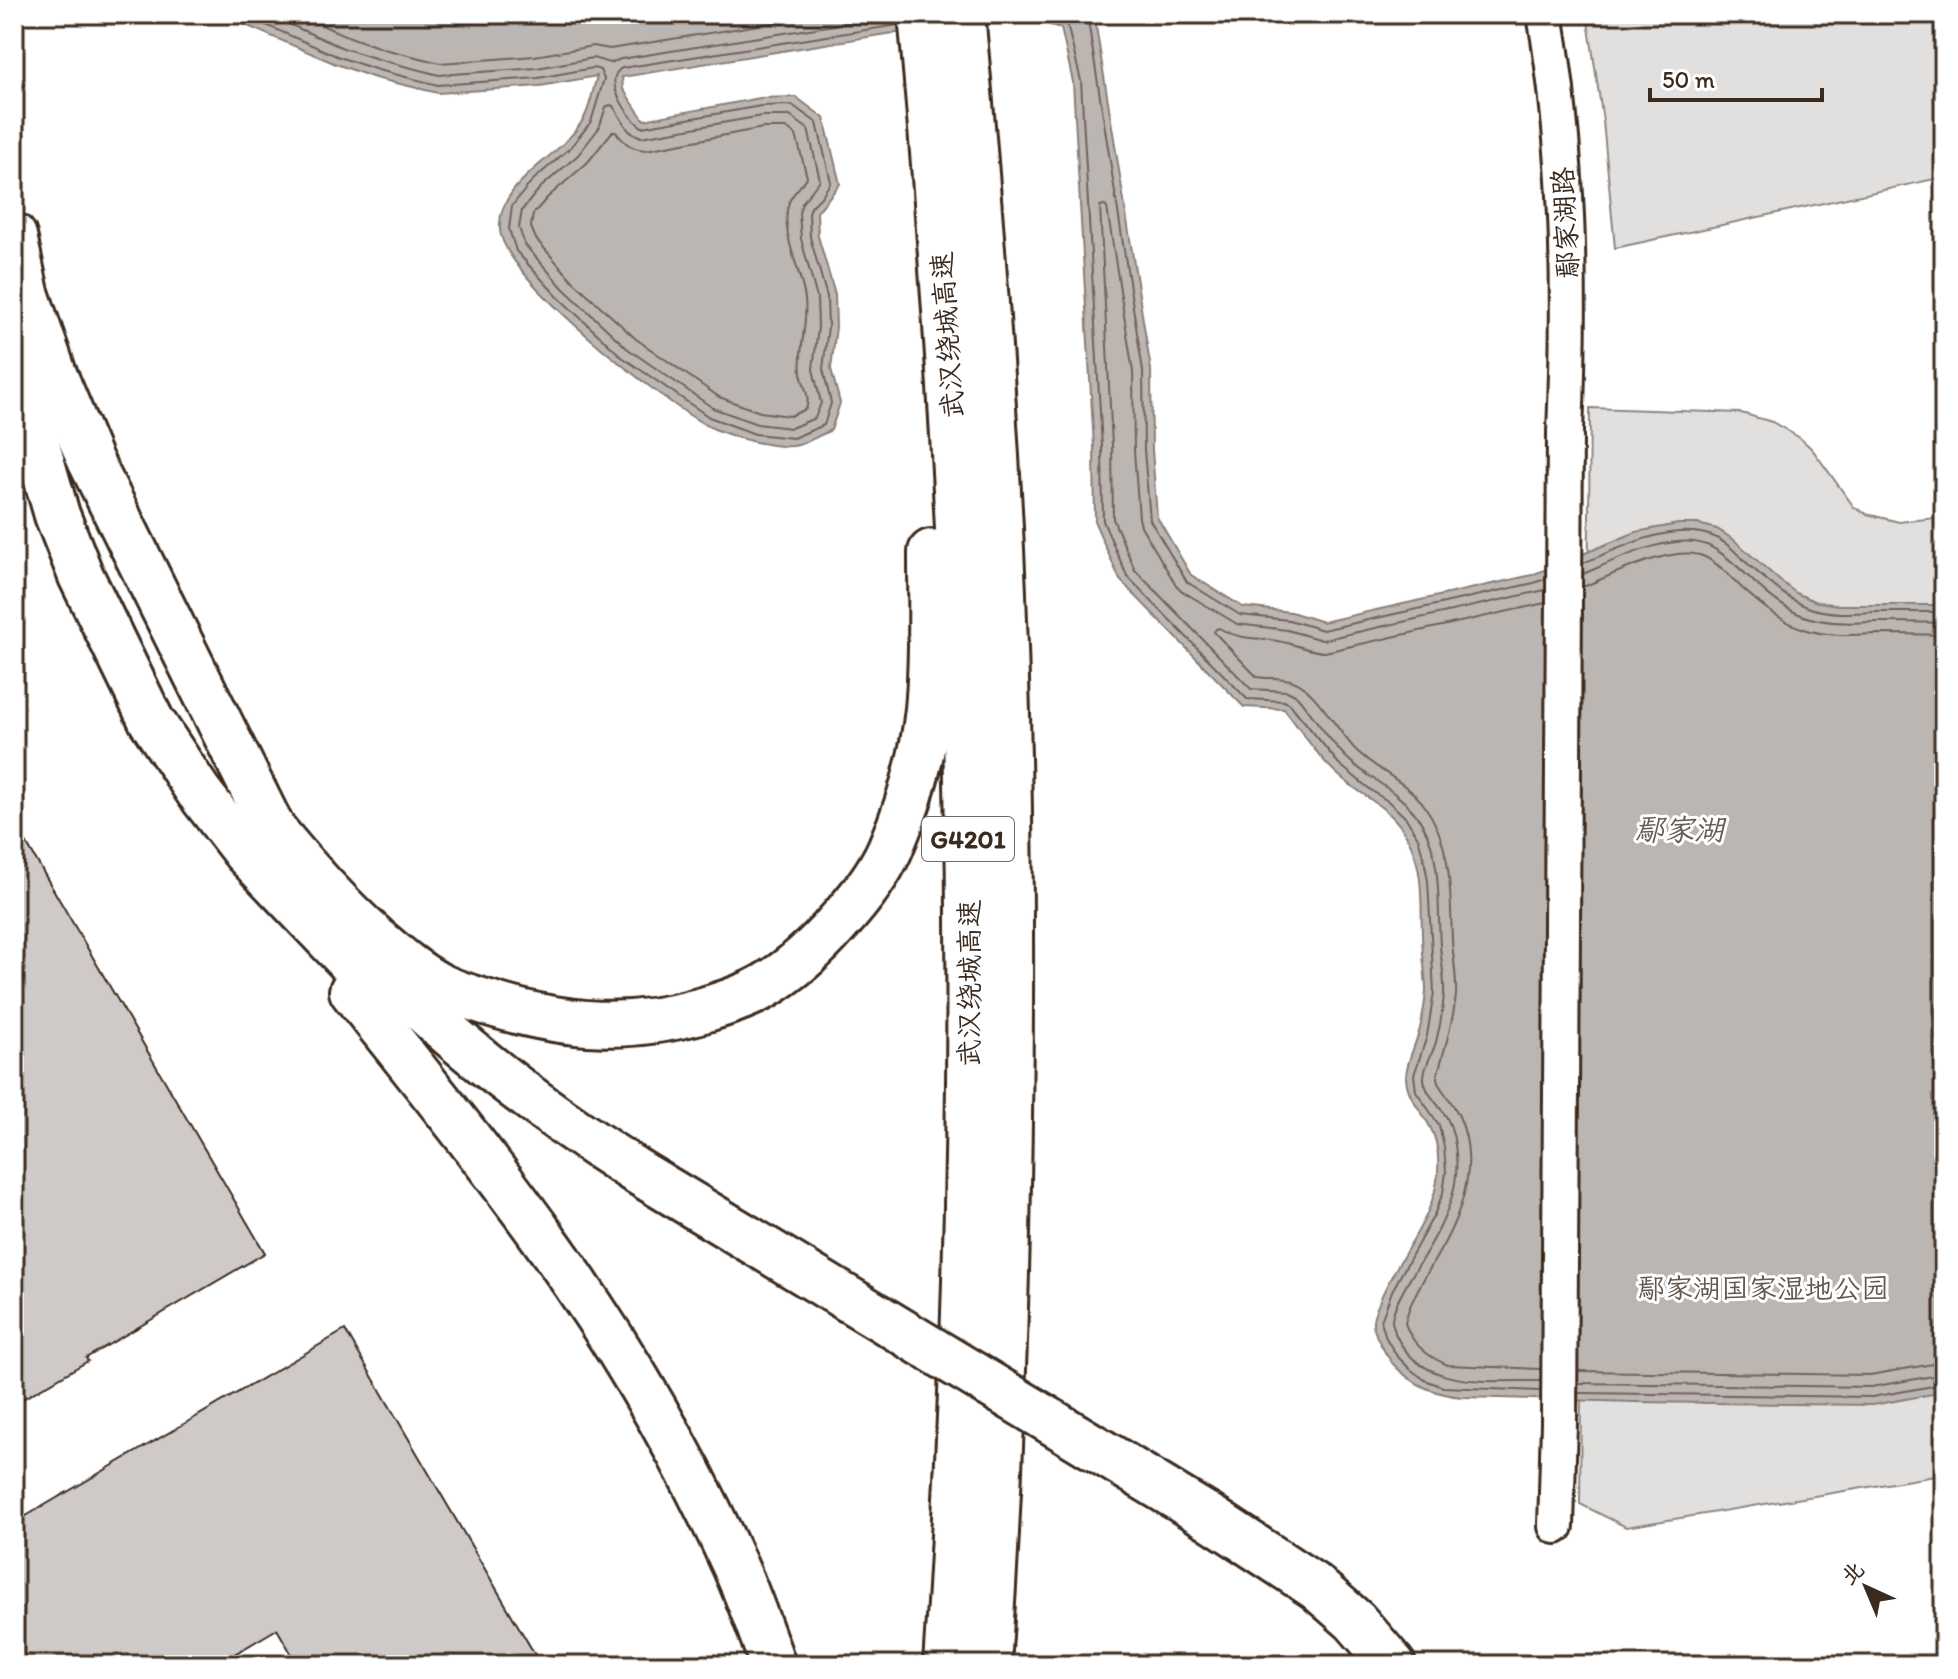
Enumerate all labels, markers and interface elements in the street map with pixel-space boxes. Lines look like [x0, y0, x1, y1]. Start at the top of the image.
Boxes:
scale bar [1650, 52, 1822, 102]
text: 50 m [1662, 65, 1715, 94]
street label: 鄢家湖路 [1545, 166, 1585, 280]
street label: 武汉绕城高速 [924, 250, 970, 420]
water label: 鄢家湖 [1634, 811, 1727, 848]
road number: G4201 [922, 817, 1014, 861]
street label: 武汉绕城高速 [952, 899, 986, 1067]
park label: 鄢家湖国家湿地公园 [1637, 1271, 1889, 1305]
north arrow [1826, 1547, 1906, 1627]
text: 北 [1835, 1556, 1870, 1590]

